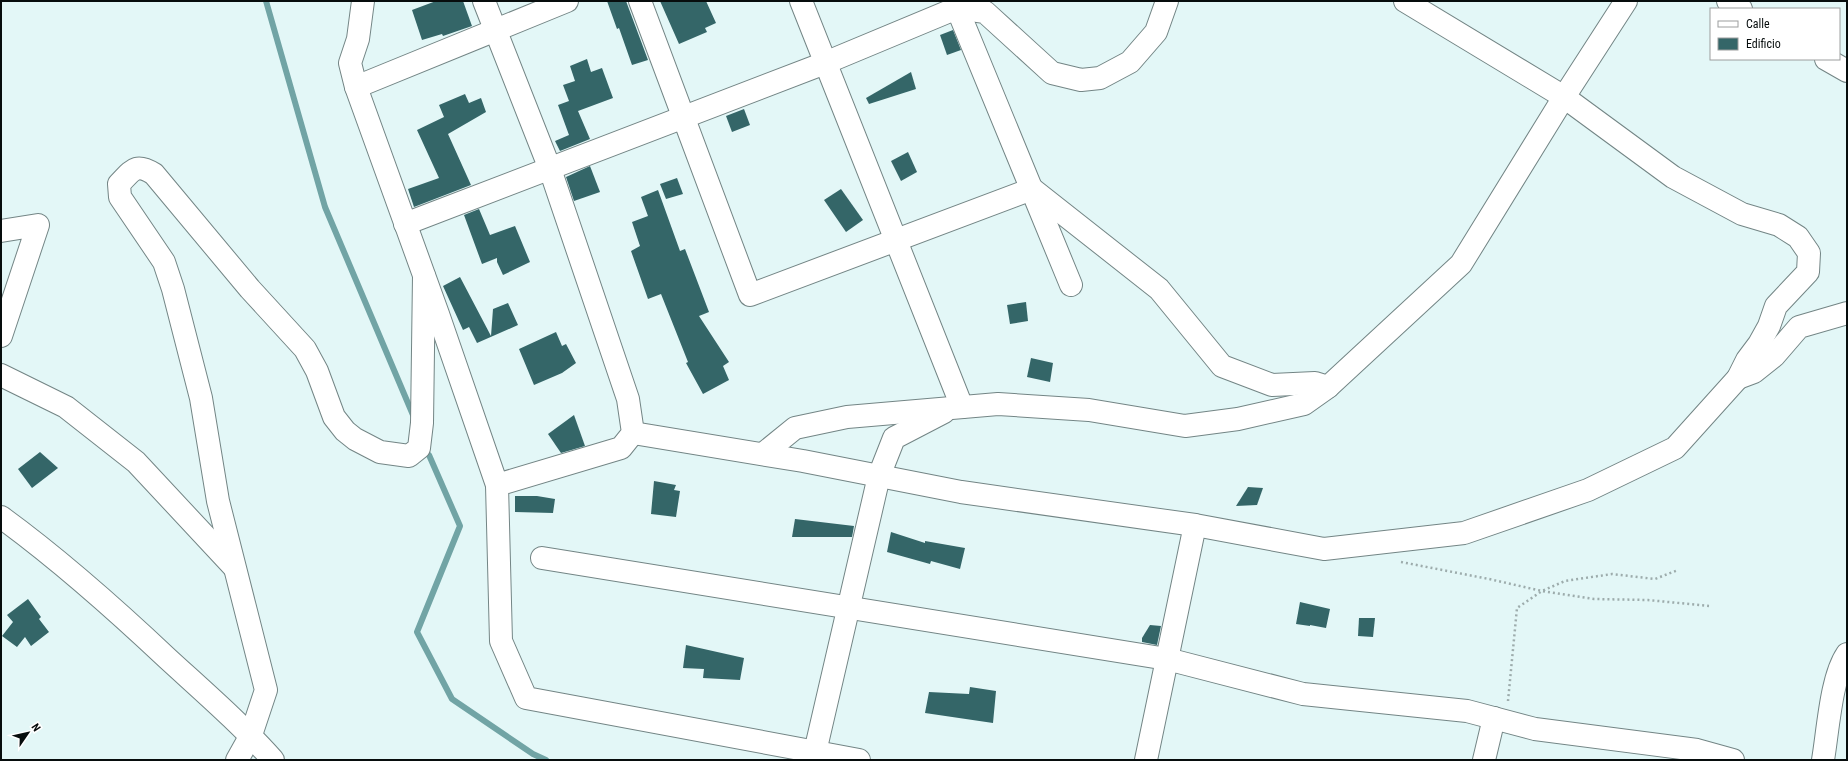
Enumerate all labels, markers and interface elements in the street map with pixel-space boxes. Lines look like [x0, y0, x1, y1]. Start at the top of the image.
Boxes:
legend [1710, 8, 1840, 60]
text: Calle [1746, 17, 1770, 31]
text: Edificio [1746, 37, 1781, 51]
north arrow [8, 713, 48, 753]
text: N [29, 721, 43, 734]

